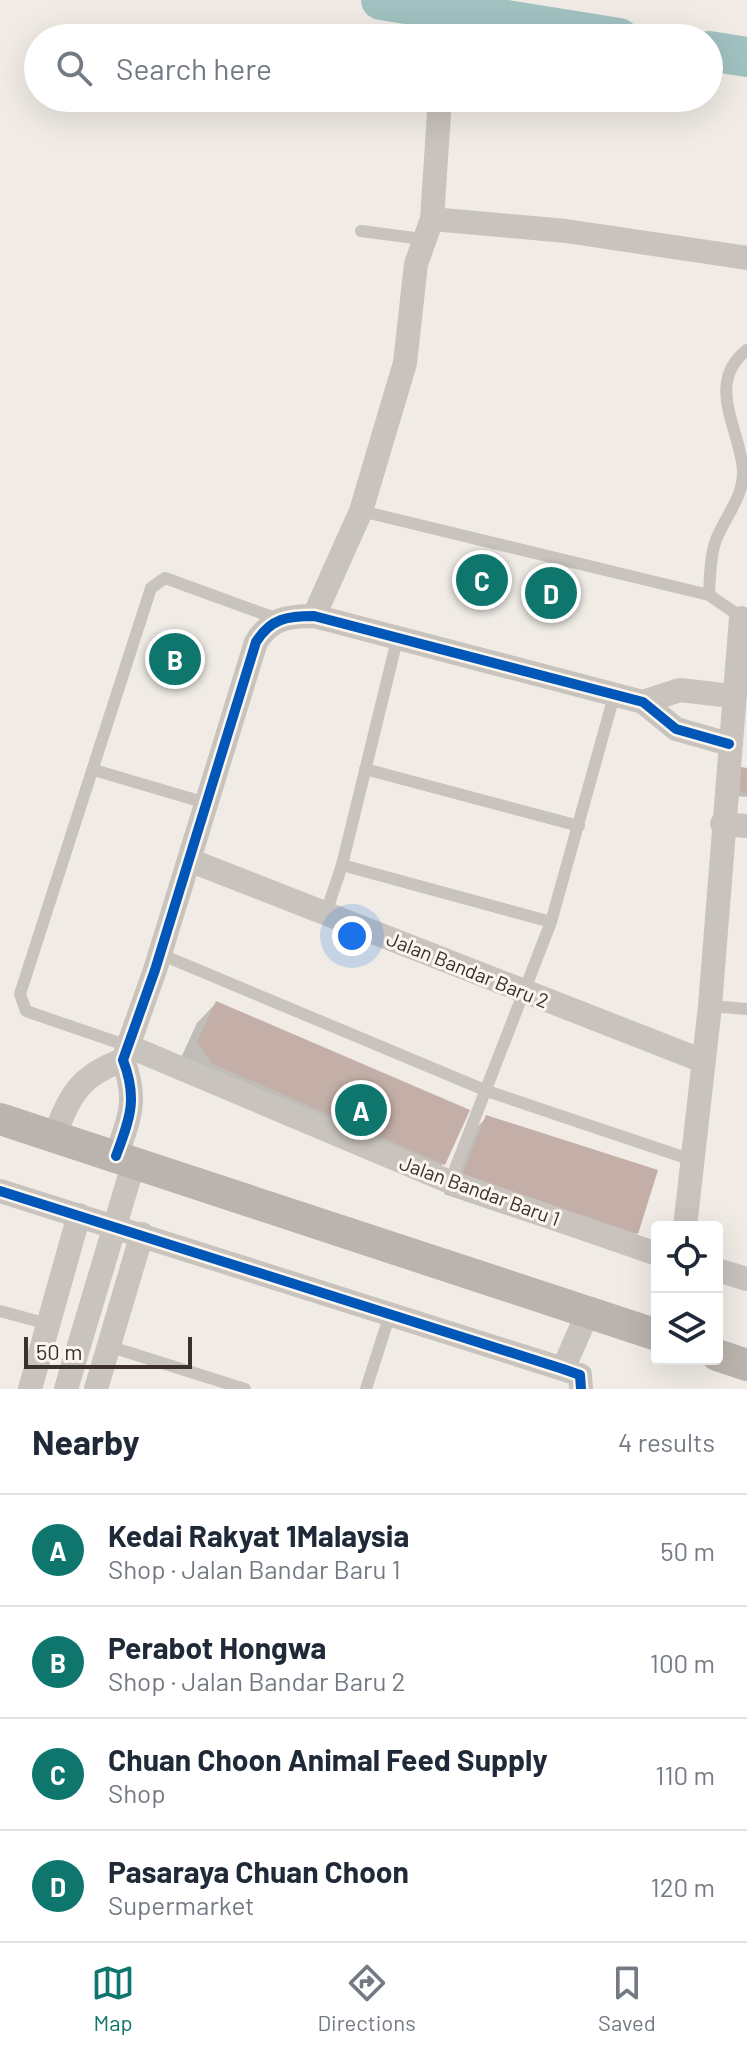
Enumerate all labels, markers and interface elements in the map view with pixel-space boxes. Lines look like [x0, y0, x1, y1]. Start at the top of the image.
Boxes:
search box [24, 24, 723, 112]
icon: search [52, 46, 96, 90]
text: Search here [116, 50, 272, 86]
pin: C [456, 550, 508, 610]
pin: D [525, 563, 577, 623]
pin: B [149, 629, 201, 689]
your location [332, 916, 372, 956]
street label: Jalan Bandar Baru 2 [384, 926, 552, 1012]
pin: A [335, 1080, 387, 1140]
street label: Jalan Bandar Baru 1 [397, 1150, 563, 1230]
map controls [651, 1221, 723, 1365]
button: locate [651, 1221, 723, 1293]
button: layers [651, 1293, 723, 1365]
scale bar [24, 1333, 192, 1369]
text: 50 m [36, 1338, 82, 1364]
text: Nearby [32, 1421, 140, 1462]
text: 4 results [618, 1426, 715, 1457]
text: Kedai Rakyat 1Malaysia [108, 1517, 409, 1553]
text: A [49, 1535, 67, 1566]
text: 50 m [660, 1535, 715, 1566]
text: Shop · Jalan Bandar Baru 1 [108, 1553, 401, 1584]
text: Perabot Hongwa [108, 1629, 326, 1665]
text: B [50, 1647, 66, 1678]
text: 100 m [650, 1647, 715, 1678]
text: Shop · Jalan Bandar Baru 2 [108, 1665, 406, 1696]
text: Chuan Choon Animal Feed Supply [108, 1741, 548, 1777]
text: C [50, 1759, 66, 1790]
text: 110 m [655, 1759, 715, 1790]
text: Shop [108, 1777, 166, 1808]
text: Pasaraya Chuan Choon [108, 1853, 409, 1889]
text: D [50, 1871, 66, 1902]
text: 120 m [651, 1871, 715, 1902]
text: Supermarket [108, 1889, 255, 1920]
tab: Map [91, 1961, 135, 2035]
tab: Directions [317, 1961, 416, 2035]
tab: Saved [598, 1961, 656, 2035]

